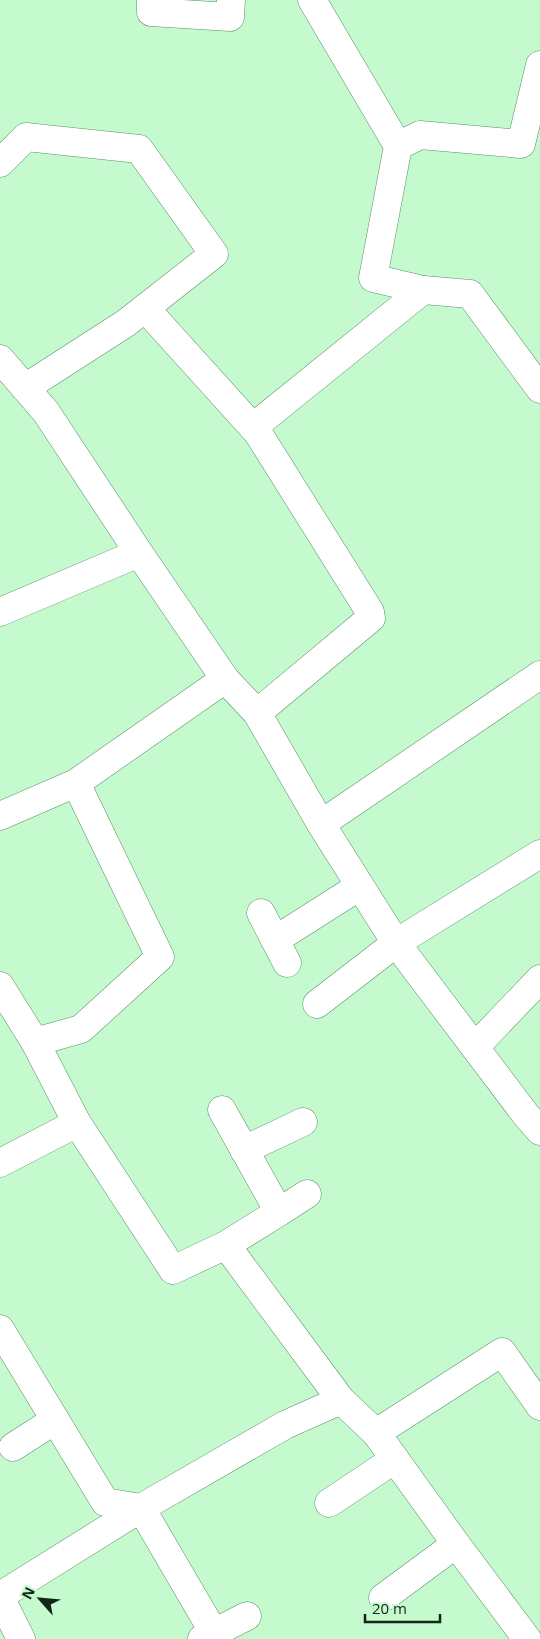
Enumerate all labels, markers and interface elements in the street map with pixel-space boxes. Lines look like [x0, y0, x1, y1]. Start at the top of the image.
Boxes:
north arrow [15, 1574, 65, 1624]
text: N [17, 1583, 39, 1602]
scale bar [365, 1592, 440, 1624]
text: 20 m [372, 1598, 407, 1618]

